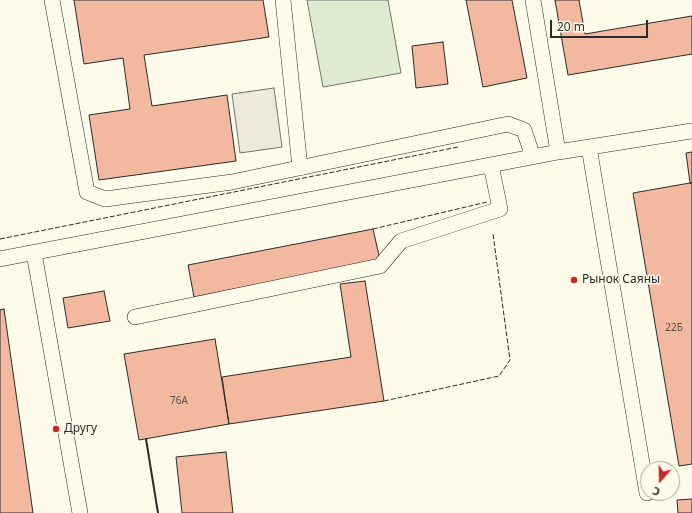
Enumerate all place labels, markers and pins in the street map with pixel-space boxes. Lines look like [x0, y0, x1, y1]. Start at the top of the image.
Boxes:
place label: Рынок Саяны [582, 273, 660, 287]
marker: Рынок Саяны [569, 275, 579, 285]
place label: Другу [64, 422, 97, 436]
marker: Другу [51, 424, 61, 434]

